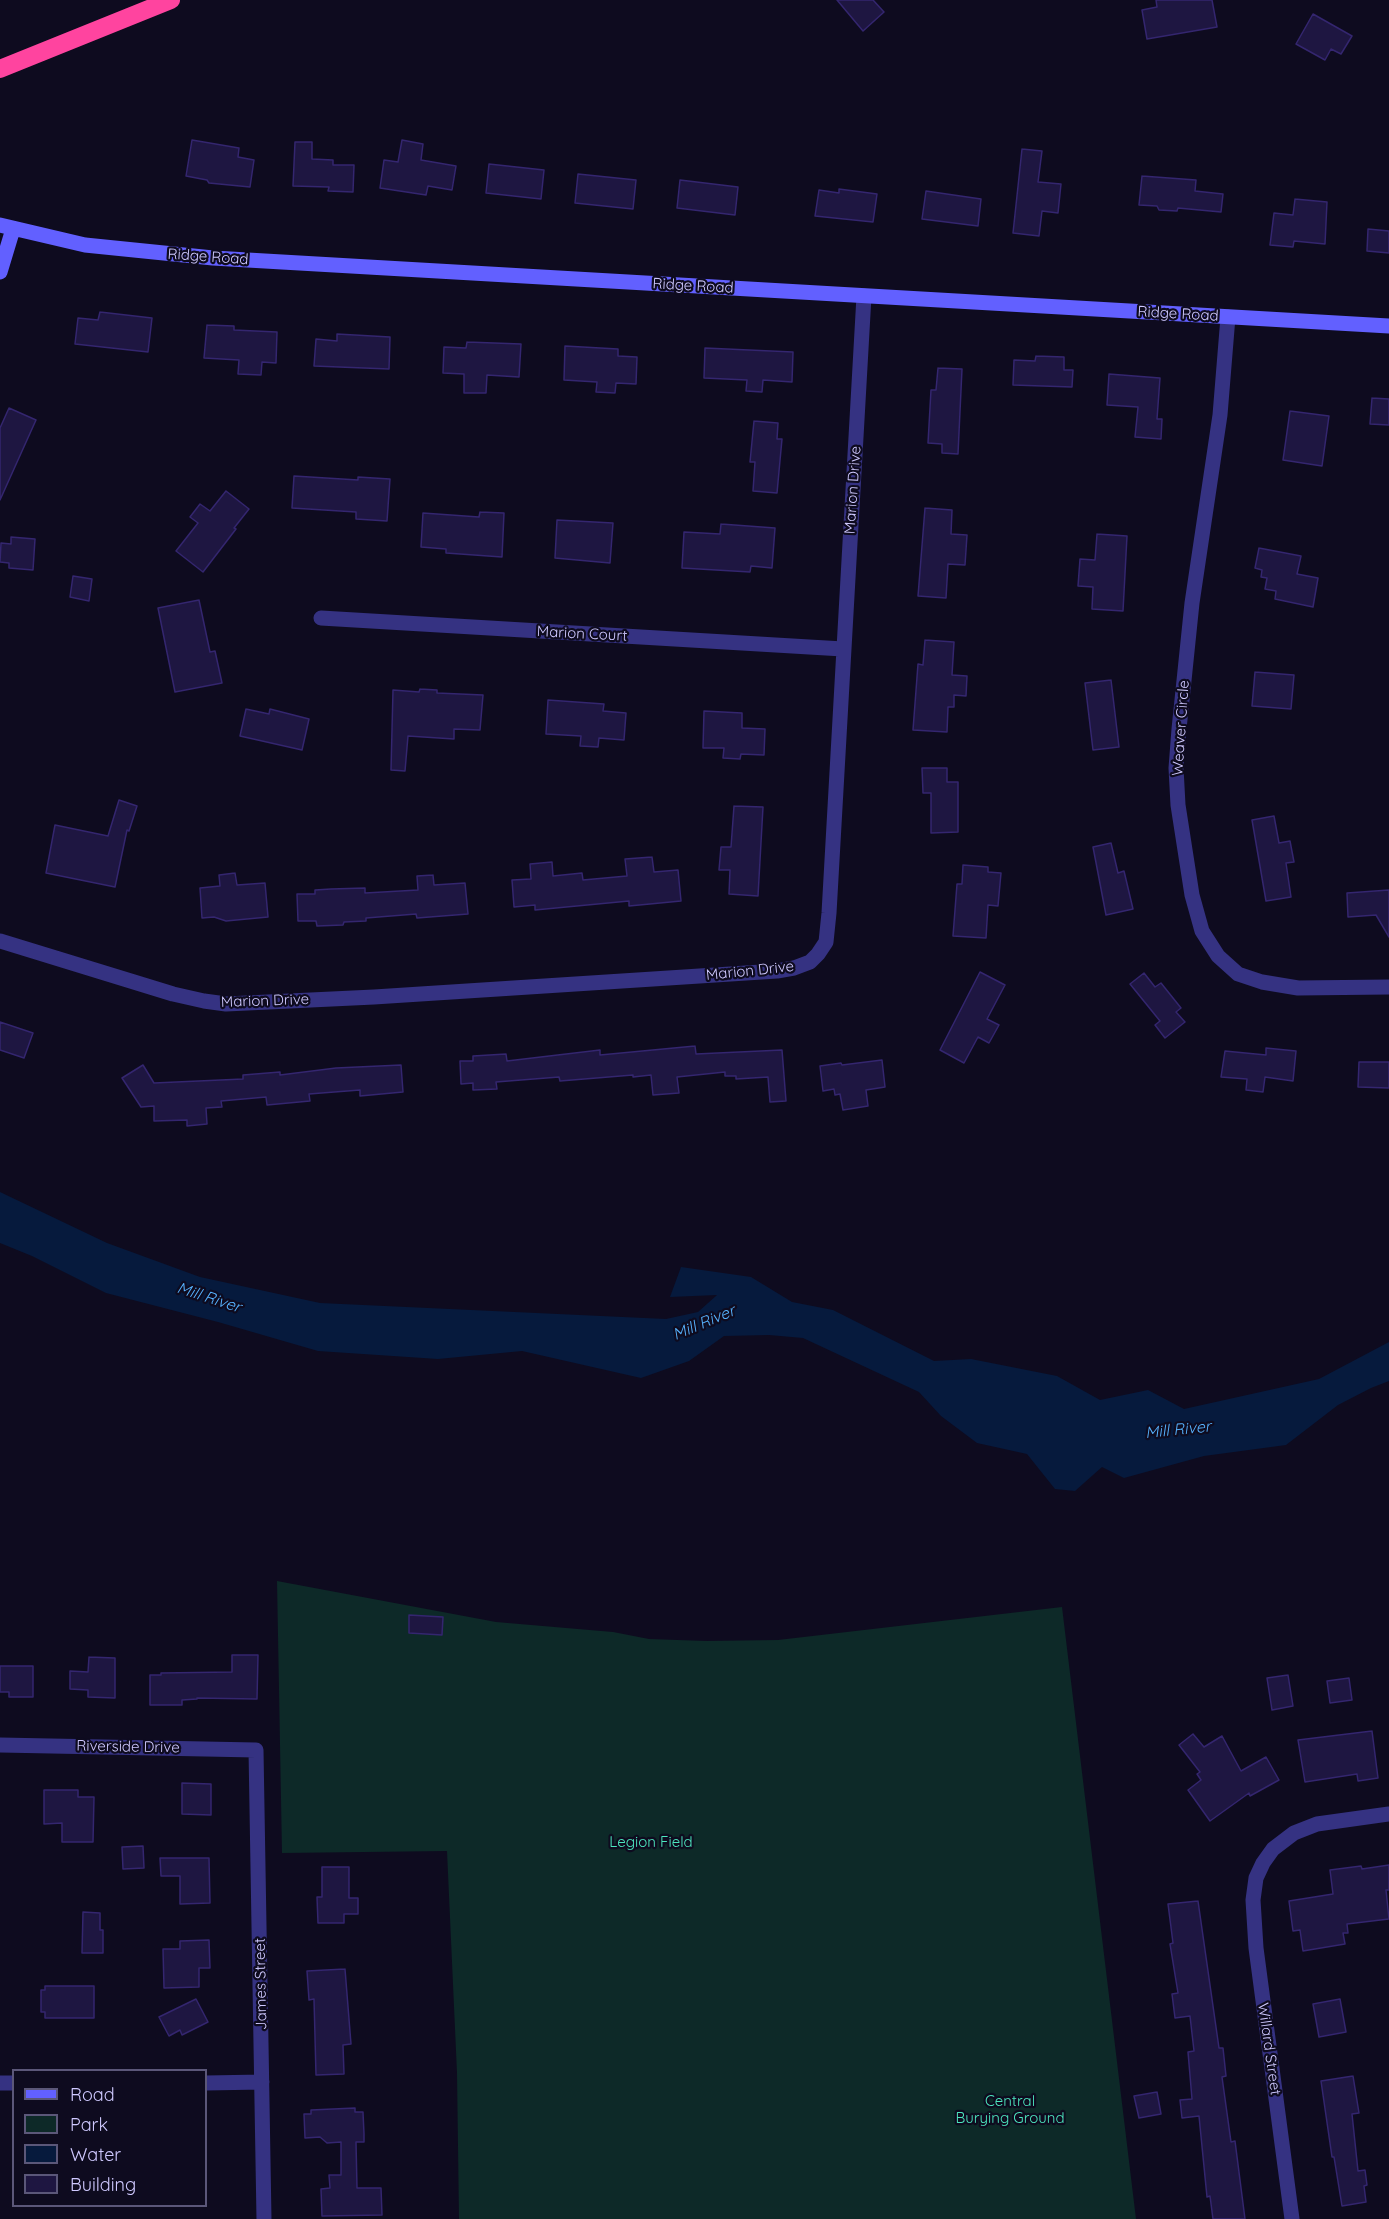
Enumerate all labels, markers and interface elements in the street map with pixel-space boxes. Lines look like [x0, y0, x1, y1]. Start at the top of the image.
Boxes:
street label: Ridge Road [167, 245, 249, 269]
street label: Ridge Road [652, 275, 734, 297]
street label: Ridge Road [1137, 303, 1219, 325]
street label: Marion Drive [841, 445, 865, 535]
street label: Marion Court [536, 623, 628, 645]
street label: Weaver Circle [1169, 680, 1193, 776]
street label: Marion Drive [705, 957, 795, 985]
street label: Marion Drive [221, 990, 309, 1012]
water label: Mill River [175, 1279, 243, 1317]
water label: Mill River [670, 1301, 738, 1345]
water label: Mill River [1144, 1417, 1212, 1443]
street label: Riverside Drive [76, 1737, 180, 1757]
park label: Legion Field [609, 1833, 693, 1851]
street label: James Street [251, 1938, 271, 2030]
street label: Willard Street [1254, 2002, 1284, 2096]
legend [12, 2069, 207, 2207]
text: Road [70, 2083, 115, 2106]
park label: Central Burying Ground [955, 2092, 1065, 2127]
text: Park [70, 2113, 108, 2136]
text: Water [70, 2143, 121, 2166]
text: Building [70, 2173, 136, 2196]

